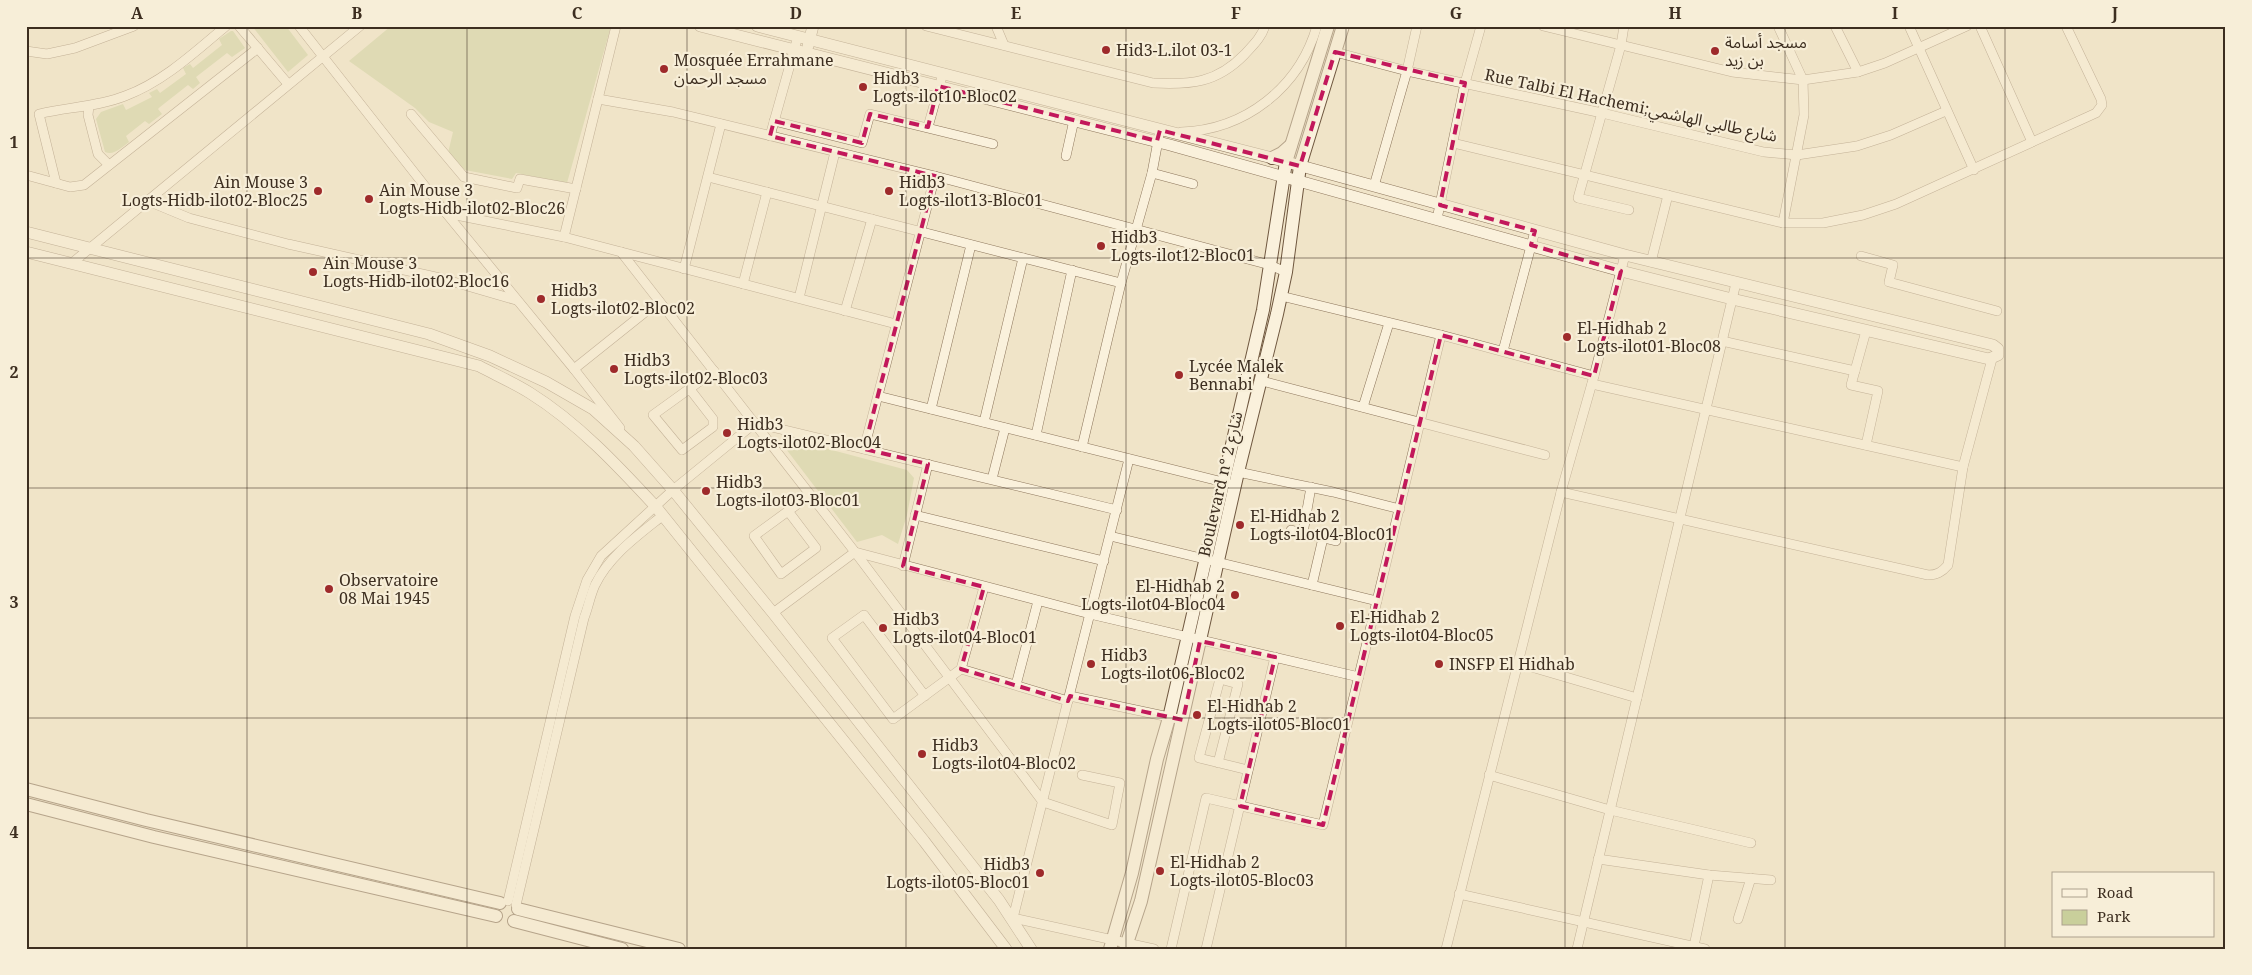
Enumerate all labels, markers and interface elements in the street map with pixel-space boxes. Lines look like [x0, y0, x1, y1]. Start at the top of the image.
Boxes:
text: A [131, 2, 144, 24]
text: B [352, 2, 363, 24]
text: C [572, 2, 583, 24]
text: D [790, 2, 802, 24]
text: E [1011, 2, 1021, 24]
text: F [1231, 2, 1241, 24]
text: G [1450, 2, 1462, 24]
text: H [1668, 2, 1682, 24]
text: I [1892, 2, 1898, 24]
text: J [2111, 2, 2119, 24]
place label: مسجد أسامة بن زيد [1725, 31, 1807, 71]
place label: Hid3-L.ilot 03-1 [1116, 39, 1232, 61]
marker: Hid3-L.ilot 03-1 [1100, 44, 1112, 56]
marker: مسجد أسامة بن زيد [1709, 45, 1721, 57]
place label: Mosquée Errahmane مسجد الرحمان [674, 49, 834, 89]
marker: Mosquée Errahmane مسجد الرحمان [658, 63, 670, 75]
street label: Rue Talbi El Hachemi;شارع طالبي الهاشمي [1482, 63, 1779, 149]
place label: Hidb3 Logts-ilot10-Bloc02 [873, 67, 1017, 107]
marker: Hidb3 Logts-ilot10-Bloc02 [857, 81, 869, 93]
text: 1 [9, 131, 19, 153]
place label: Ain Mouse 3 Logts-Hidb-ilot02-Bloc25 [122, 171, 308, 211]
place label: Hidb3 Logts-ilot13-Bloc01 [899, 171, 1043, 211]
place label: Ain Mouse 3 Logts-Hidb-ilot02-Bloc26 [379, 179, 565, 219]
marker: Ain Mouse 3 Logts-Hidb-ilot02-Bloc25 [312, 185, 324, 197]
marker: Hidb3 Logts-ilot13-Bloc01 [883, 185, 895, 197]
marker: Ain Mouse 3 Logts-Hidb-ilot02-Bloc26 [363, 193, 375, 205]
place label: Hidb3 Logts-ilot12-Bloc01 [1111, 226, 1255, 266]
marker: Hidb3 Logts-ilot12-Bloc01 [1095, 240, 1107, 252]
place label: Ain Mouse 3 Logts-Hidb-ilot02-Bloc16 [323, 252, 509, 292]
marker: Ain Mouse 3 Logts-Hidb-ilot02-Bloc16 [307, 266, 319, 278]
place label: Hidb3 Logts-ilot02-Bloc02 [551, 279, 695, 319]
marker: Hidb3 Logts-ilot02-Bloc02 [535, 293, 547, 305]
place label: El-Hidhab 2 Logts-ilot01-Bloc08 [1577, 317, 1721, 357]
marker: El-Hidhab 2 Logts-ilot01-Bloc08 [1561, 331, 1573, 343]
place label: Hidb3 Logts-ilot02-Bloc03 [624, 349, 768, 389]
place label: Lycée Malek Bennabi [1189, 355, 1284, 395]
text: 2 [9, 361, 19, 383]
marker: Hidb3 Logts-ilot02-Bloc03 [608, 363, 620, 375]
marker: Lycée Malek Bennabi [1173, 369, 1185, 381]
street label: Boulevard n° شارع 2 [1193, 409, 1249, 559]
place label: Hidb3 Logts-ilot02-Bloc04 [737, 413, 881, 453]
marker: Hidb3 Logts-ilot02-Bloc04 [721, 427, 733, 439]
place label: Hidb3 Logts-ilot03-Bloc01 [716, 471, 860, 511]
marker: Hidb3 Logts-ilot03-Bloc01 [700, 485, 712, 497]
place label: El-Hidhab 2 Logts-ilot04-Bloc01 [1250, 505, 1394, 545]
marker: El-Hidhab 2 Logts-ilot04-Bloc01 [1234, 519, 1246, 531]
place label: Observatoire 08 Mai 1945 [339, 569, 438, 609]
place label: El-Hidhab 2 Logts-ilot04-Bloc04 [1081, 575, 1225, 615]
marker: Observatoire 08 Mai 1945 [323, 583, 335, 595]
marker: El-Hidhab 2 Logts-ilot04-Bloc04 [1229, 589, 1241, 601]
text: 3 [9, 591, 19, 613]
place label: El-Hidhab 2 Logts-ilot04-Bloc05 [1350, 606, 1494, 646]
place label: Hidb3 Logts-ilot04-Bloc01 [893, 608, 1037, 648]
marker: El-Hidhab 2 Logts-ilot04-Bloc05 [1334, 620, 1346, 632]
marker: Hidb3 Logts-ilot04-Bloc01 [877, 622, 889, 634]
place label: Hidb3 Logts-ilot06-Bloc02 [1101, 644, 1245, 684]
place label: INSFP El Hidhab [1449, 653, 1575, 675]
marker: Hidb3 Logts-ilot06-Bloc02 [1085, 658, 1097, 670]
marker: INSFP El Hidhab [1433, 658, 1445, 670]
place label: El-Hidhab 2 Logts-ilot05-Bloc01 [1207, 695, 1351, 735]
marker: El-Hidhab 2 Logts-ilot05-Bloc01 [1191, 709, 1203, 721]
place label: Hidb3 Logts-ilot04-Bloc02 [932, 734, 1076, 774]
marker: Hidb3 Logts-ilot04-Bloc02 [916, 748, 928, 760]
text: 4 [9, 821, 19, 843]
place label: El-Hidhab 2 Logts-ilot05-Bloc03 [1170, 851, 1314, 891]
place label: Hidb3 Logts-ilot05-Bloc01 [886, 853, 1030, 893]
marker: El-Hidhab 2 Logts-ilot05-Bloc03 [1154, 865, 1166, 877]
marker: Hidb3 Logts-ilot05-Bloc01 [1034, 867, 1046, 879]
legend [2052, 872, 2214, 938]
text: Road [2097, 882, 2133, 902]
text: Park [2097, 906, 2131, 926]

